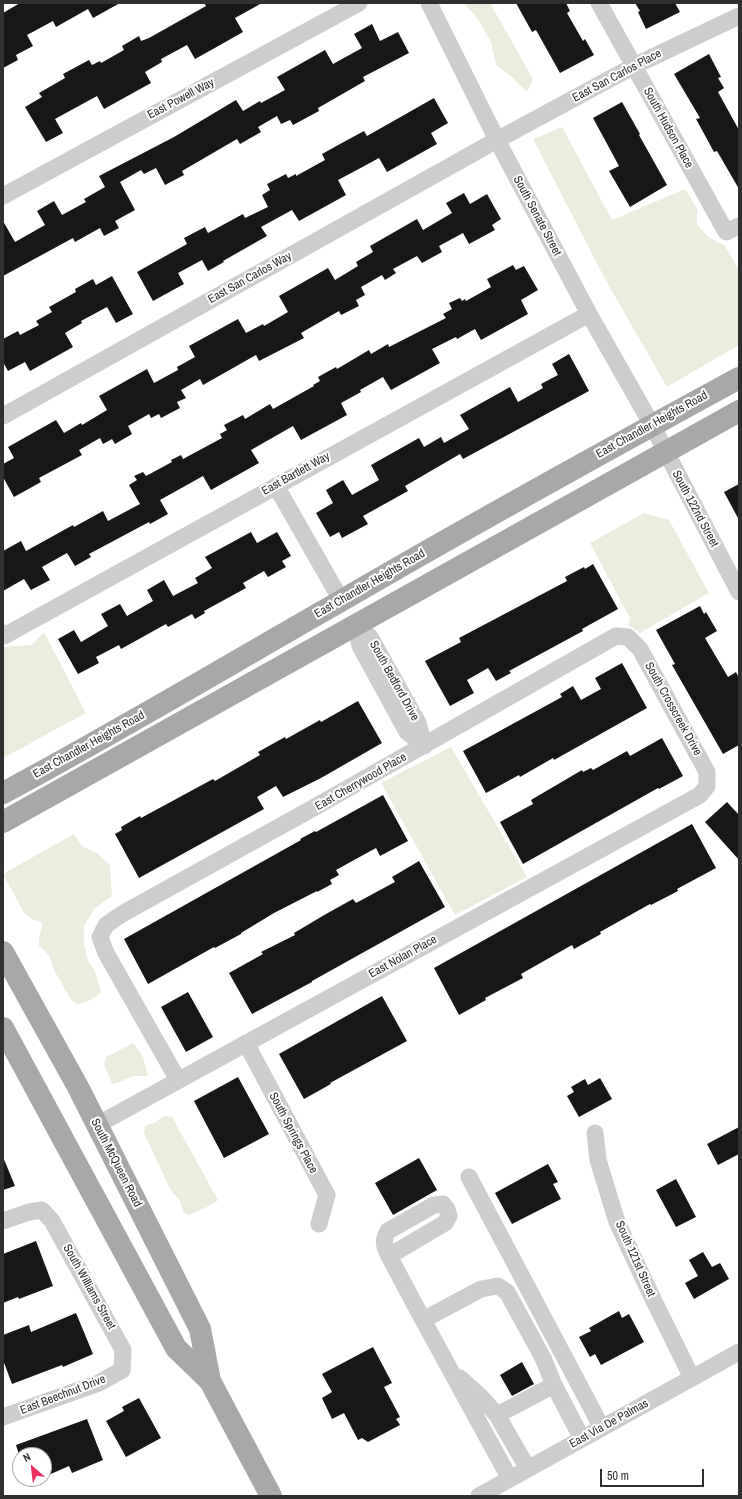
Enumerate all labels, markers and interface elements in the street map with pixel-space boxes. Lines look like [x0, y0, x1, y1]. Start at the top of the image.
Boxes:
street label: East San Carlos Place [570, 47, 664, 105]
street label: East Powell Way [145, 75, 217, 123]
street label: South Hudson Place [640, 85, 696, 171]
street label: South Senate Street [510, 173, 564, 259]
street label: East San Carlos Way [206, 249, 294, 307]
street label: East Chandler Heights Road [594, 388, 710, 462]
street label: East Bartlett Way [259, 449, 333, 499]
street label: South 122nd Street [669, 468, 721, 550]
street label: East Chandler Heights Road [312, 546, 428, 622]
street label: South Bedford Drive [366, 639, 422, 723]
street label: South Crosscreek Drive [641, 660, 705, 758]
street label: East Chandler Heights Road [31, 708, 147, 782]
street label: East Cherrywood Place [313, 750, 409, 814]
street label: East Nolan Place [367, 932, 439, 982]
street label: South Springs Place [266, 1090, 320, 1176]
street label: South McQueen Road [87, 1116, 145, 1210]
street label: South 121st Street [612, 1219, 658, 1299]
street label: South Williams Street [60, 1242, 118, 1332]
street label: East Beechnut Drive [18, 1372, 108, 1418]
street label: East Via De Palmas [567, 1396, 651, 1452]
north arrow [12, 1447, 52, 1487]
text: N [21, 1450, 33, 1465]
scale bar [602, 1461, 706, 1487]
text: 50 m [607, 1468, 629, 1484]

